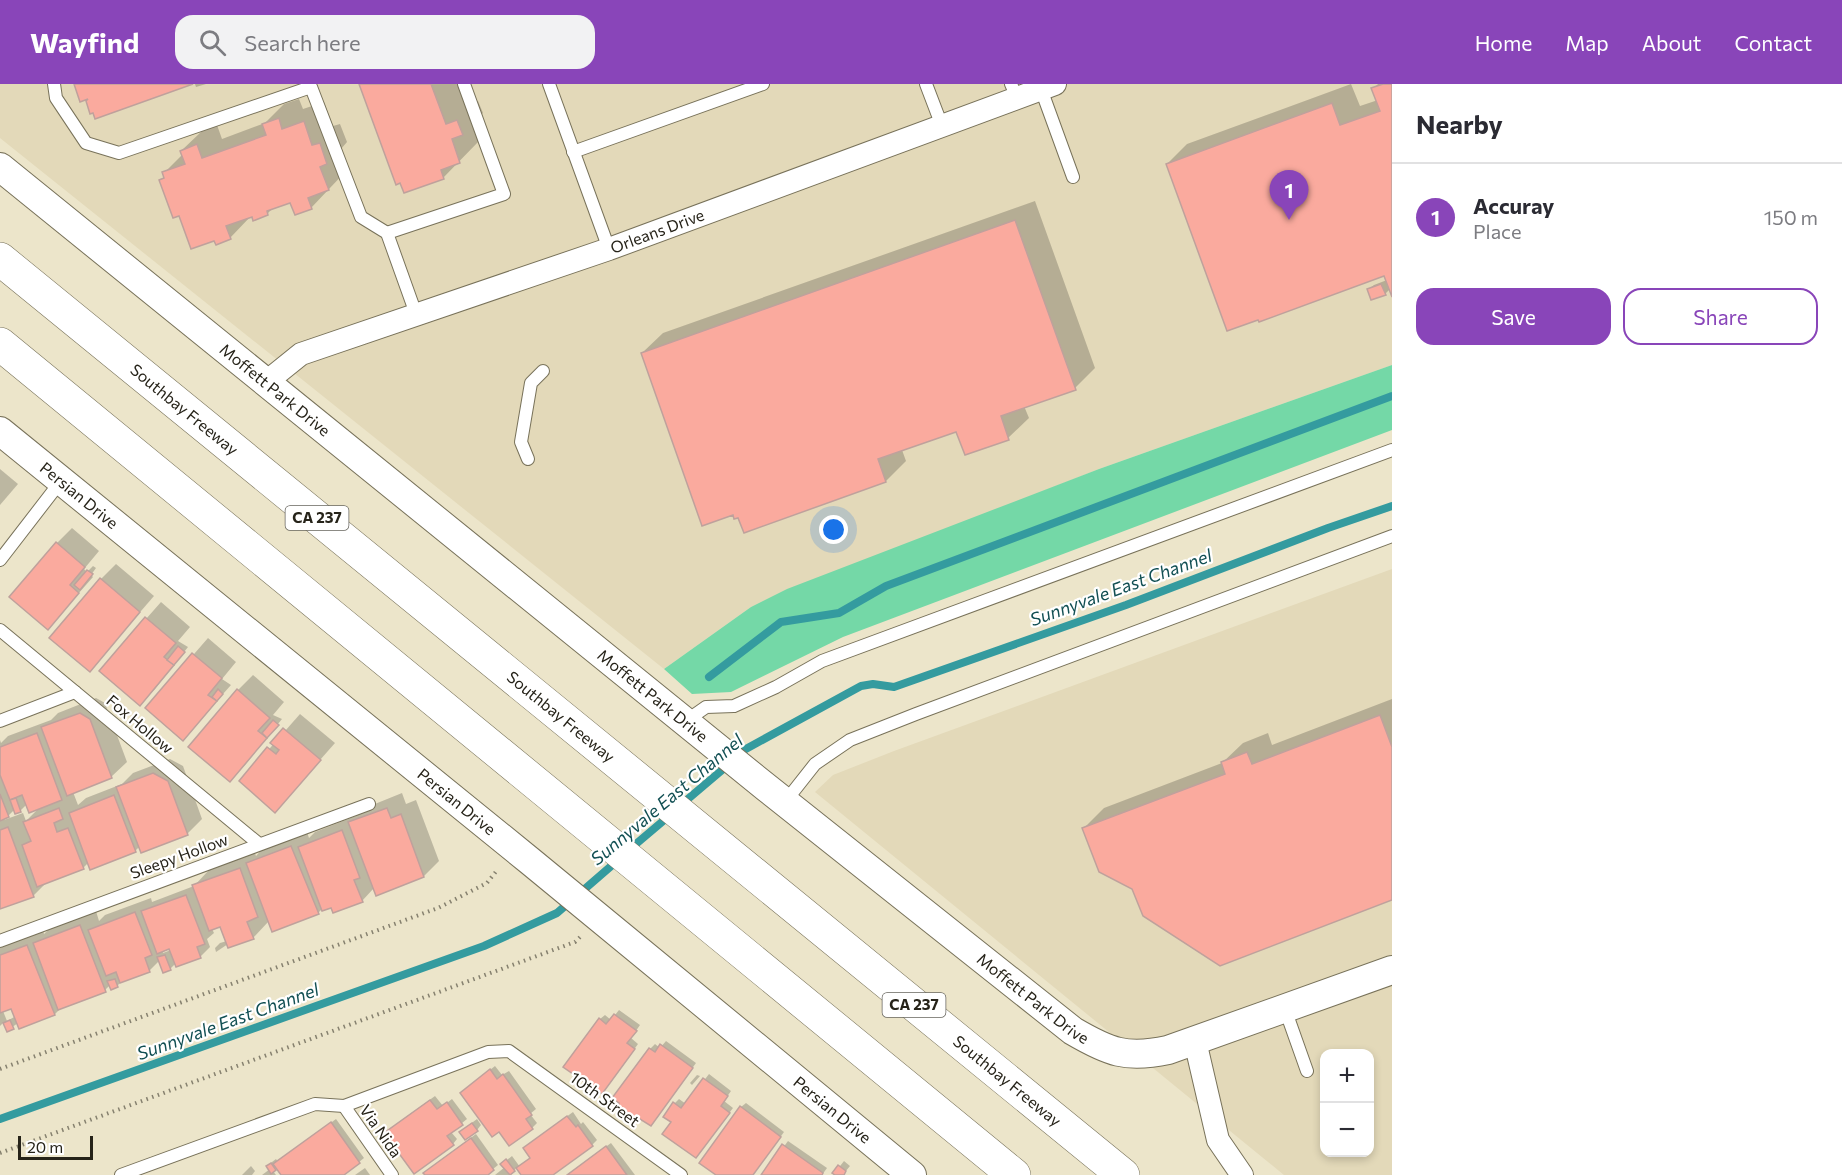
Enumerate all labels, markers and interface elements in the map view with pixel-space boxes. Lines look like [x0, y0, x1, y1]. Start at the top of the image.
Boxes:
search box [175, 15, 595, 69]
text: Wayfind [30, 25, 139, 59]
icon: search [196, 26, 229, 59]
text: Search here [244, 29, 361, 56]
text: Home [1475, 30, 1532, 55]
text: Map [1565, 30, 1609, 55]
text: About [1642, 30, 1701, 55]
text: Contact [1734, 30, 1812, 55]
text: Nearby [1416, 108, 1503, 139]
pin: 1 [1270, 170, 1308, 220]
text: Accuray [1473, 192, 1554, 219]
street label: Orleans Drive [607, 205, 707, 257]
text: 1 [1431, 205, 1440, 229]
text: 150 m [1764, 205, 1818, 229]
text: Place [1473, 219, 1522, 243]
button: Save [1416, 288, 1611, 345]
button: Share [1623, 288, 1818, 345]
street label: Moffett Park Drive [216, 339, 334, 440]
street label: Southbay Freeway [127, 359, 242, 459]
street label: Persian Drive [37, 458, 122, 532]
road number: CA 237 [286, 506, 348, 530]
your location [819, 515, 848, 544]
water label: Sunnyvale East Channel [1027, 544, 1215, 630]
street label: Moffett Park Drive [594, 645, 712, 746]
street label: Southbay Freeway [504, 667, 619, 766]
street label: Fox Hollow [103, 690, 178, 757]
water label: Sunnyvale East Channel [586, 729, 747, 869]
street label: Persian Drive [414, 764, 500, 838]
street label: Sleepy Hollow [127, 829, 231, 882]
street label: Moffett Park Drive [974, 949, 1092, 1047]
water label: Sunnyvale East Channel [134, 978, 322, 1064]
road number: CA 237 [882, 993, 946, 1017]
street label: Southbay Freeway [950, 1031, 1065, 1130]
map controls [1320, 1049, 1374, 1157]
button: + [1320, 1049, 1374, 1103]
street label: 10th Street [567, 1067, 644, 1130]
street label: Persian Drive [790, 1072, 876, 1147]
street label: Via Nida [356, 1101, 406, 1161]
button: − [1320, 1103, 1374, 1157]
scale bar [18, 1133, 93, 1160]
text: 20 m [27, 1137, 63, 1156]

